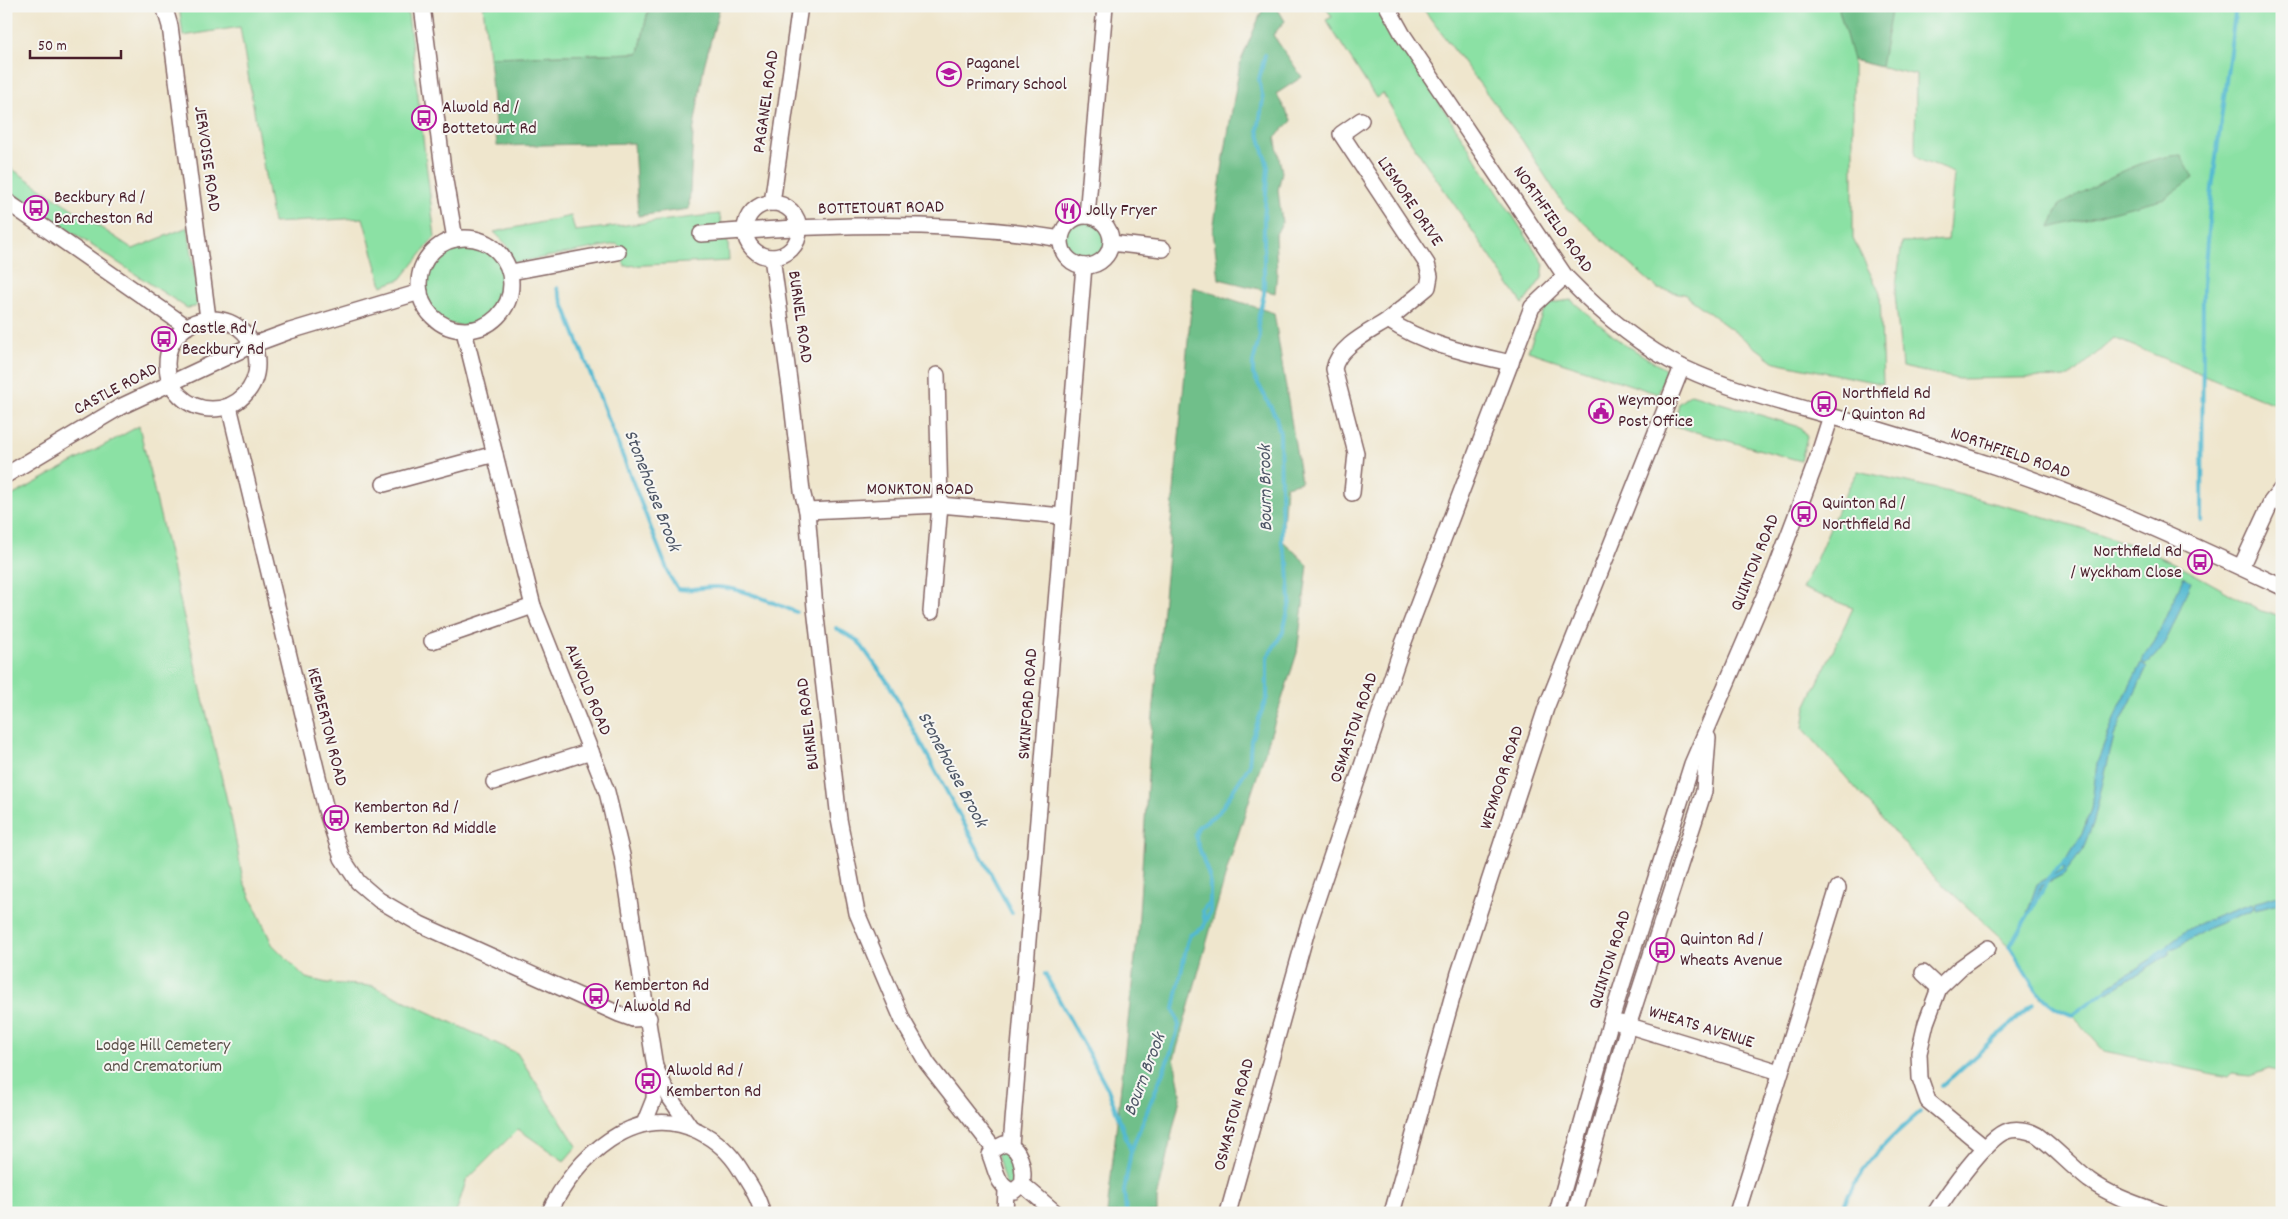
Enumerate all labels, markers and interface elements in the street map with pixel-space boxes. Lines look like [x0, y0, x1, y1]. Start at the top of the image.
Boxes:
scale bar [30, 28, 121, 60]
text: 50 m [38, 36, 67, 58]
street label: PAGANEL ROAD [747, 49, 787, 155]
place label: Paganel Primary School [966, 52, 1067, 98]
school or university icon: Paganel Primary School [936, 61, 962, 87]
place label: Alwold Rd / Bottetourt Rd [442, 96, 537, 142]
street label: JERVOISE ROAD [186, 105, 226, 213]
bus stop icon: Alwold Rd / Bottetourt Rd [411, 105, 437, 131]
street label: LISMORE DRIVE [1370, 152, 1448, 252]
street label: NORTHFIELD ROAD [1506, 162, 1598, 278]
place label: Beckbury Rd / Barcheston Rd [54, 186, 153, 232]
bus stop icon: Beckbury Rd / Barcheston Rd [23, 195, 49, 221]
street label: BOTTETOURT ROAD [818, 195, 944, 223]
restaurant icon: Jolly Fryer [1055, 198, 1081, 224]
place label: Jolly Fryer [1086, 199, 1157, 224]
street label: BURNEL ROAD [780, 269, 818, 365]
place label: Castle Rd / Beckbury Rd [182, 317, 264, 363]
bus stop icon: Castle Rd / Beckbury Rd [151, 326, 177, 352]
street label: CASTLE ROAD [70, 357, 162, 423]
place label: Northfield Rd / Quinton Rd [1842, 382, 1931, 428]
place label: Weymoor Post Office [1618, 389, 1693, 435]
bus stop icon: Northfield Rd / Quinton Rd [1811, 391, 1837, 417]
public building icon: Weymoor Post Office [1588, 398, 1614, 424]
street label: NORTHFIELD ROAD [1947, 422, 2073, 486]
water label: Stonehouse Brook [615, 427, 687, 558]
water label: Bourn Brook [1253, 442, 1281, 532]
street label: MONKTON ROAD [867, 478, 973, 503]
place label: Quinton Rd / Northfield Rd [1822, 492, 1911, 538]
bus stop icon: Quinton Rd / Northfield Rd [1791, 501, 1817, 527]
street label: QUINTON ROAD [1725, 511, 1787, 615]
place label: Northfield Rd / Wyckham Close [2071, 540, 2182, 586]
bus stop icon: Northfield Rd / Wyckham Close [2187, 549, 2213, 575]
street label: ALWOLD ROAD [557, 640, 617, 740]
street label: SWINFORD ROAD [1013, 648, 1045, 760]
street label: KEMBERTON ROAD [299, 665, 353, 789]
street label: OSMASTON ROAD [1324, 669, 1386, 787]
street label: BURNEL ROAD [791, 676, 827, 772]
water label: Stonehouse Brook [909, 707, 994, 835]
street label: WEYMOOR ROAD [1475, 723, 1531, 833]
place label: Kemberton Rd / Kemberton Rd Middle [354, 796, 496, 842]
bus stop icon: Kemberton Rd / Kemberton Rd Middle [323, 805, 349, 831]
street label: QUINTON ROAD [1583, 907, 1639, 1013]
place label: Quinton Rd / Wheats Avenue [1680, 928, 1783, 974]
bus stop icon: Quinton Rd / Wheats Avenue [1649, 937, 1675, 963]
place label: Kemberton Rd / Alwold Rd [614, 974, 709, 1020]
bus stop icon: Kemberton Rd / Alwold Rd [583, 983, 609, 1009]
street label: WHEATS AVENUE [1645, 1000, 1757, 1056]
water label: Bourn Brook [1118, 1028, 1175, 1120]
park label: Lodge Hill Cemetery and Crematorium [96, 1034, 231, 1080]
street label: OSMASTON ROAD [1208, 1056, 1262, 1174]
place label: Alwold Rd / Kemberton Rd [666, 1059, 761, 1105]
bus stop icon: Alwold Rd / Kemberton Rd [635, 1068, 661, 1094]

